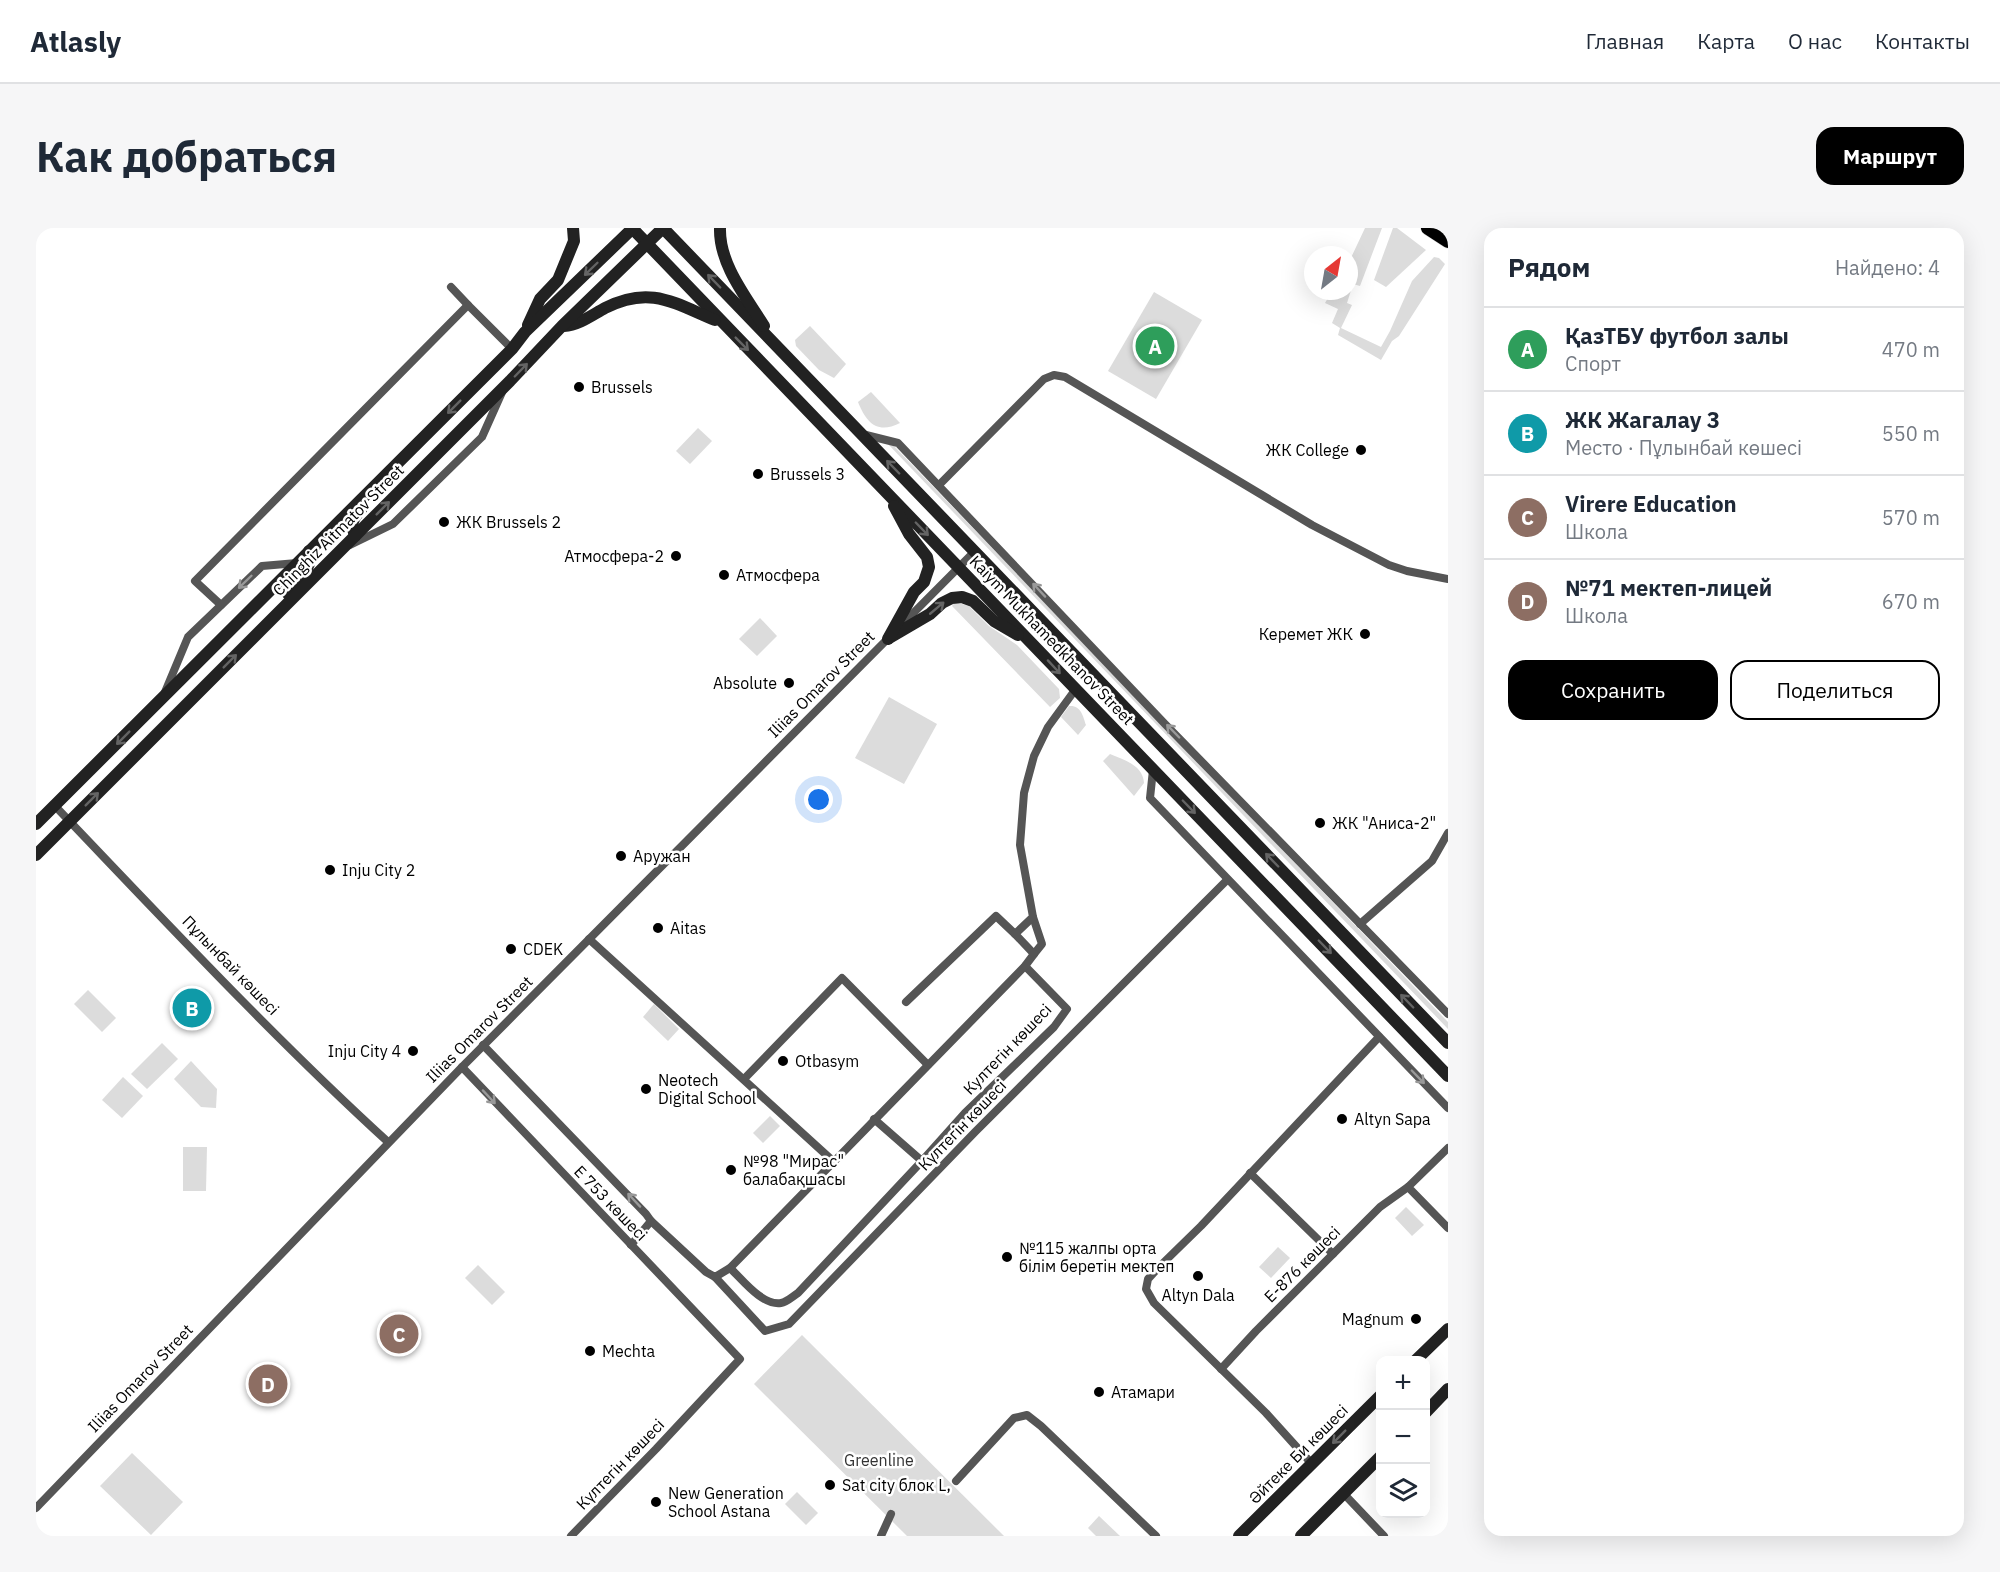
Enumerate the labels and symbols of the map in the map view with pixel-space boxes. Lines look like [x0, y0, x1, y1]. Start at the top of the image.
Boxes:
north arrow [1304, 246, 1358, 300]
one-way arrow [583, 261, 598, 276]
one-way arrow [706, 273, 721, 288]
pin: A [1136, 324, 1174, 368]
one-way arrow [734, 336, 749, 351]
one-way arrow [513, 363, 528, 378]
place label: Brussels [591, 377, 653, 397]
marker: Brussels [572, 380, 586, 394]
one-way arrow [446, 400, 461, 414]
place label: ЖК College [1266, 440, 1349, 460]
marker: ЖК College [1354, 443, 1368, 457]
one-way arrow [885, 459, 900, 474]
street label: Chinghiz Aitmatov Street [268, 460, 408, 600]
place label: Brussels 3 [770, 464, 845, 484]
marker: Brussels 3 [751, 467, 765, 481]
one-way arrow [376, 501, 390, 516]
place label: ЖК Brussels 2 [456, 512, 561, 532]
marker: ЖК Brussels 2 [437, 515, 451, 529]
one-way arrow [914, 521, 929, 536]
place label: Атмосфера-2 [564, 546, 664, 566]
marker: Атмосфера-2 [669, 549, 683, 563]
street label: Kaiym Mukhamedkhanov Street [966, 551, 1138, 729]
place label: Атмосфера [736, 565, 820, 585]
marker: Атмосфера [717, 568, 731, 582]
one-way arrow [238, 575, 253, 589]
one-way arrow [1032, 583, 1046, 598]
one-way arrow [929, 601, 944, 615]
place label: Керемет ЖК [1259, 624, 1353, 644]
street label: Iliias Omarov Street [763, 626, 879, 742]
marker: Керемет ЖК [1358, 627, 1372, 641]
one-way arrow [223, 653, 237, 668]
one-way arrow [1046, 659, 1060, 674]
place label: Absolute [713, 673, 777, 693]
marker: Absolute [782, 676, 796, 690]
one-way arrow [1166, 724, 1180, 739]
one-way arrow [115, 730, 130, 745]
your location [804, 785, 833, 814]
one-way arrow [85, 791, 100, 806]
one-way arrow [1182, 799, 1196, 814]
place label: ЖК "Аниса-2" [1332, 813, 1436, 833]
marker: ЖК "Аниса-2" [1313, 816, 1327, 830]
place label: Аружан [633, 846, 691, 866]
marker: Аружан [614, 849, 628, 863]
one-way arrow [1265, 853, 1279, 868]
place label: Inju City 2 [342, 860, 415, 880]
marker: Inju City 2 [323, 863, 337, 877]
street label: Пұлынбай көшесі [178, 911, 284, 1019]
place label: Aitas [670, 918, 706, 938]
marker: Aitas [651, 921, 665, 935]
place label: CDEK [523, 939, 563, 959]
one-way arrow [1317, 940, 1332, 955]
marker: CDEK [504, 942, 518, 956]
street label: Iliias Omarov Street [421, 971, 537, 1087]
pin: B [172, 986, 212, 1030]
one-way arrow [1401, 994, 1415, 1009]
street label: Култегін көшесі [959, 999, 1055, 1099]
place label: Inju City 4 [328, 1041, 401, 1061]
marker: Inju City 4 [406, 1044, 420, 1058]
place label: Otbasym [795, 1051, 859, 1071]
marker: Otbasym [776, 1054, 790, 1068]
one-way arrow [1411, 1069, 1425, 1084]
place label: Neotech Digital School [658, 1070, 756, 1108]
street label: Күлтегін көшесі [914, 1076, 1010, 1174]
marker: Neotech Digital School [639, 1082, 653, 1096]
one-way arrow [482, 1089, 497, 1104]
place label: Altyn Sapa [1354, 1109, 1431, 1129]
marker: Altyn Sapa [1335, 1112, 1349, 1126]
place label: №98 "Мирас" балабақшасы [743, 1151, 846, 1189]
street label: Е 753 көшесі [570, 1161, 652, 1245]
marker: №98 "Мирас" балабақшасы [724, 1163, 738, 1177]
one-way arrow [626, 1193, 641, 1208]
street label: Е-876 көшесі [1260, 1222, 1344, 1306]
place label: №115 жалпы орта білім беретін мектеп [1019, 1238, 1174, 1276]
marker: №115 жалпы орта білім беретін мектеп [1000, 1250, 1014, 1264]
marker: Altyn Dala [1191, 1269, 1205, 1283]
place label: Altyn Dala [1161, 1285, 1235, 1305]
place label: Magnum [1342, 1309, 1404, 1329]
pin: C [380, 1312, 418, 1356]
marker: Magnum [1409, 1312, 1423, 1326]
street label: Iliias Omarov Street [83, 1320, 197, 1436]
place label: Mechta [602, 1341, 656, 1361]
marker: Mechta [583, 1344, 597, 1358]
pin: D [248, 1362, 288, 1406]
place label: Атамари [1111, 1382, 1175, 1402]
marker: Атамари [1092, 1385, 1106, 1399]
street label: Әйтеке Би көшесі [1244, 1400, 1352, 1508]
street label: Күлтегін көшесі [572, 1415, 668, 1513]
one-way arrow [1332, 1430, 1346, 1445]
park label: Greenline [844, 1450, 914, 1470]
place label: Sat city блок L, [842, 1475, 951, 1495]
marker: Sat city блок L, [823, 1478, 837, 1492]
place label: New Generation School Astana [668, 1483, 784, 1521]
marker: New Generation School Astana [649, 1495, 663, 1509]

